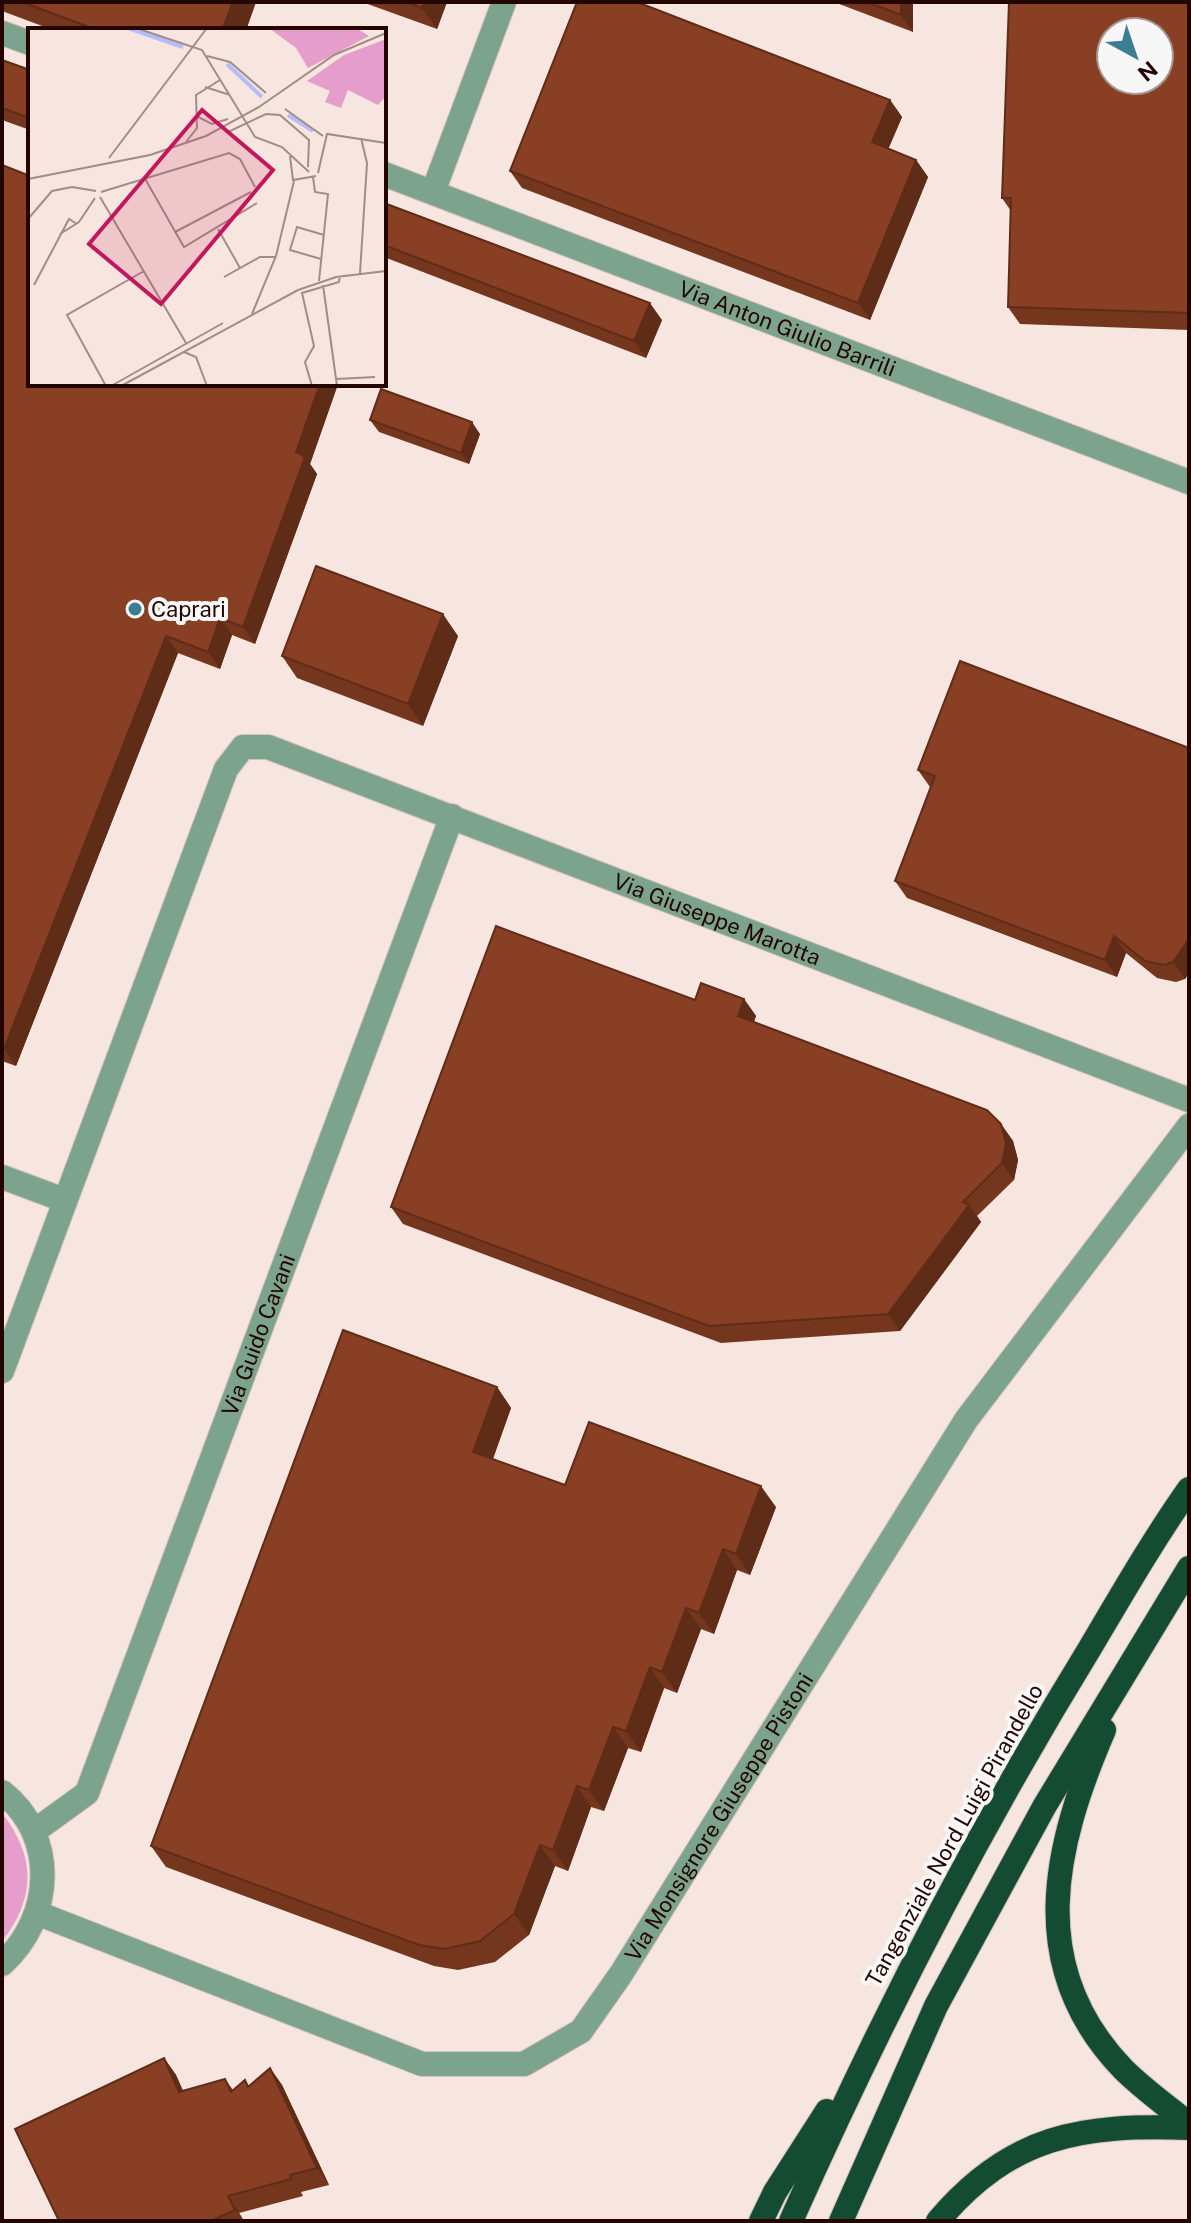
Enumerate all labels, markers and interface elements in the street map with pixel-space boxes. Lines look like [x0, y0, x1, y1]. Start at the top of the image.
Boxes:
north arrow [1095, 16, 1175, 96]
inset map [28, 28, 386, 386]
text: N [1133, 56, 1163, 87]
street label: Via Anton Giulio Barrili [675, 275, 900, 382]
place label: Caprari [151, 596, 226, 622]
marker: Caprari [126, 600, 144, 618]
street label: Via Giuseppe Marotta [610, 868, 824, 971]
street label: Via Guido Cavani [216, 1250, 300, 1420]
street label: Via Monsignore Giuseppe Pistoni [619, 1668, 818, 1966]
street label: Tangenziale Nord Luigi Pirandello [860, 1679, 1048, 1991]

